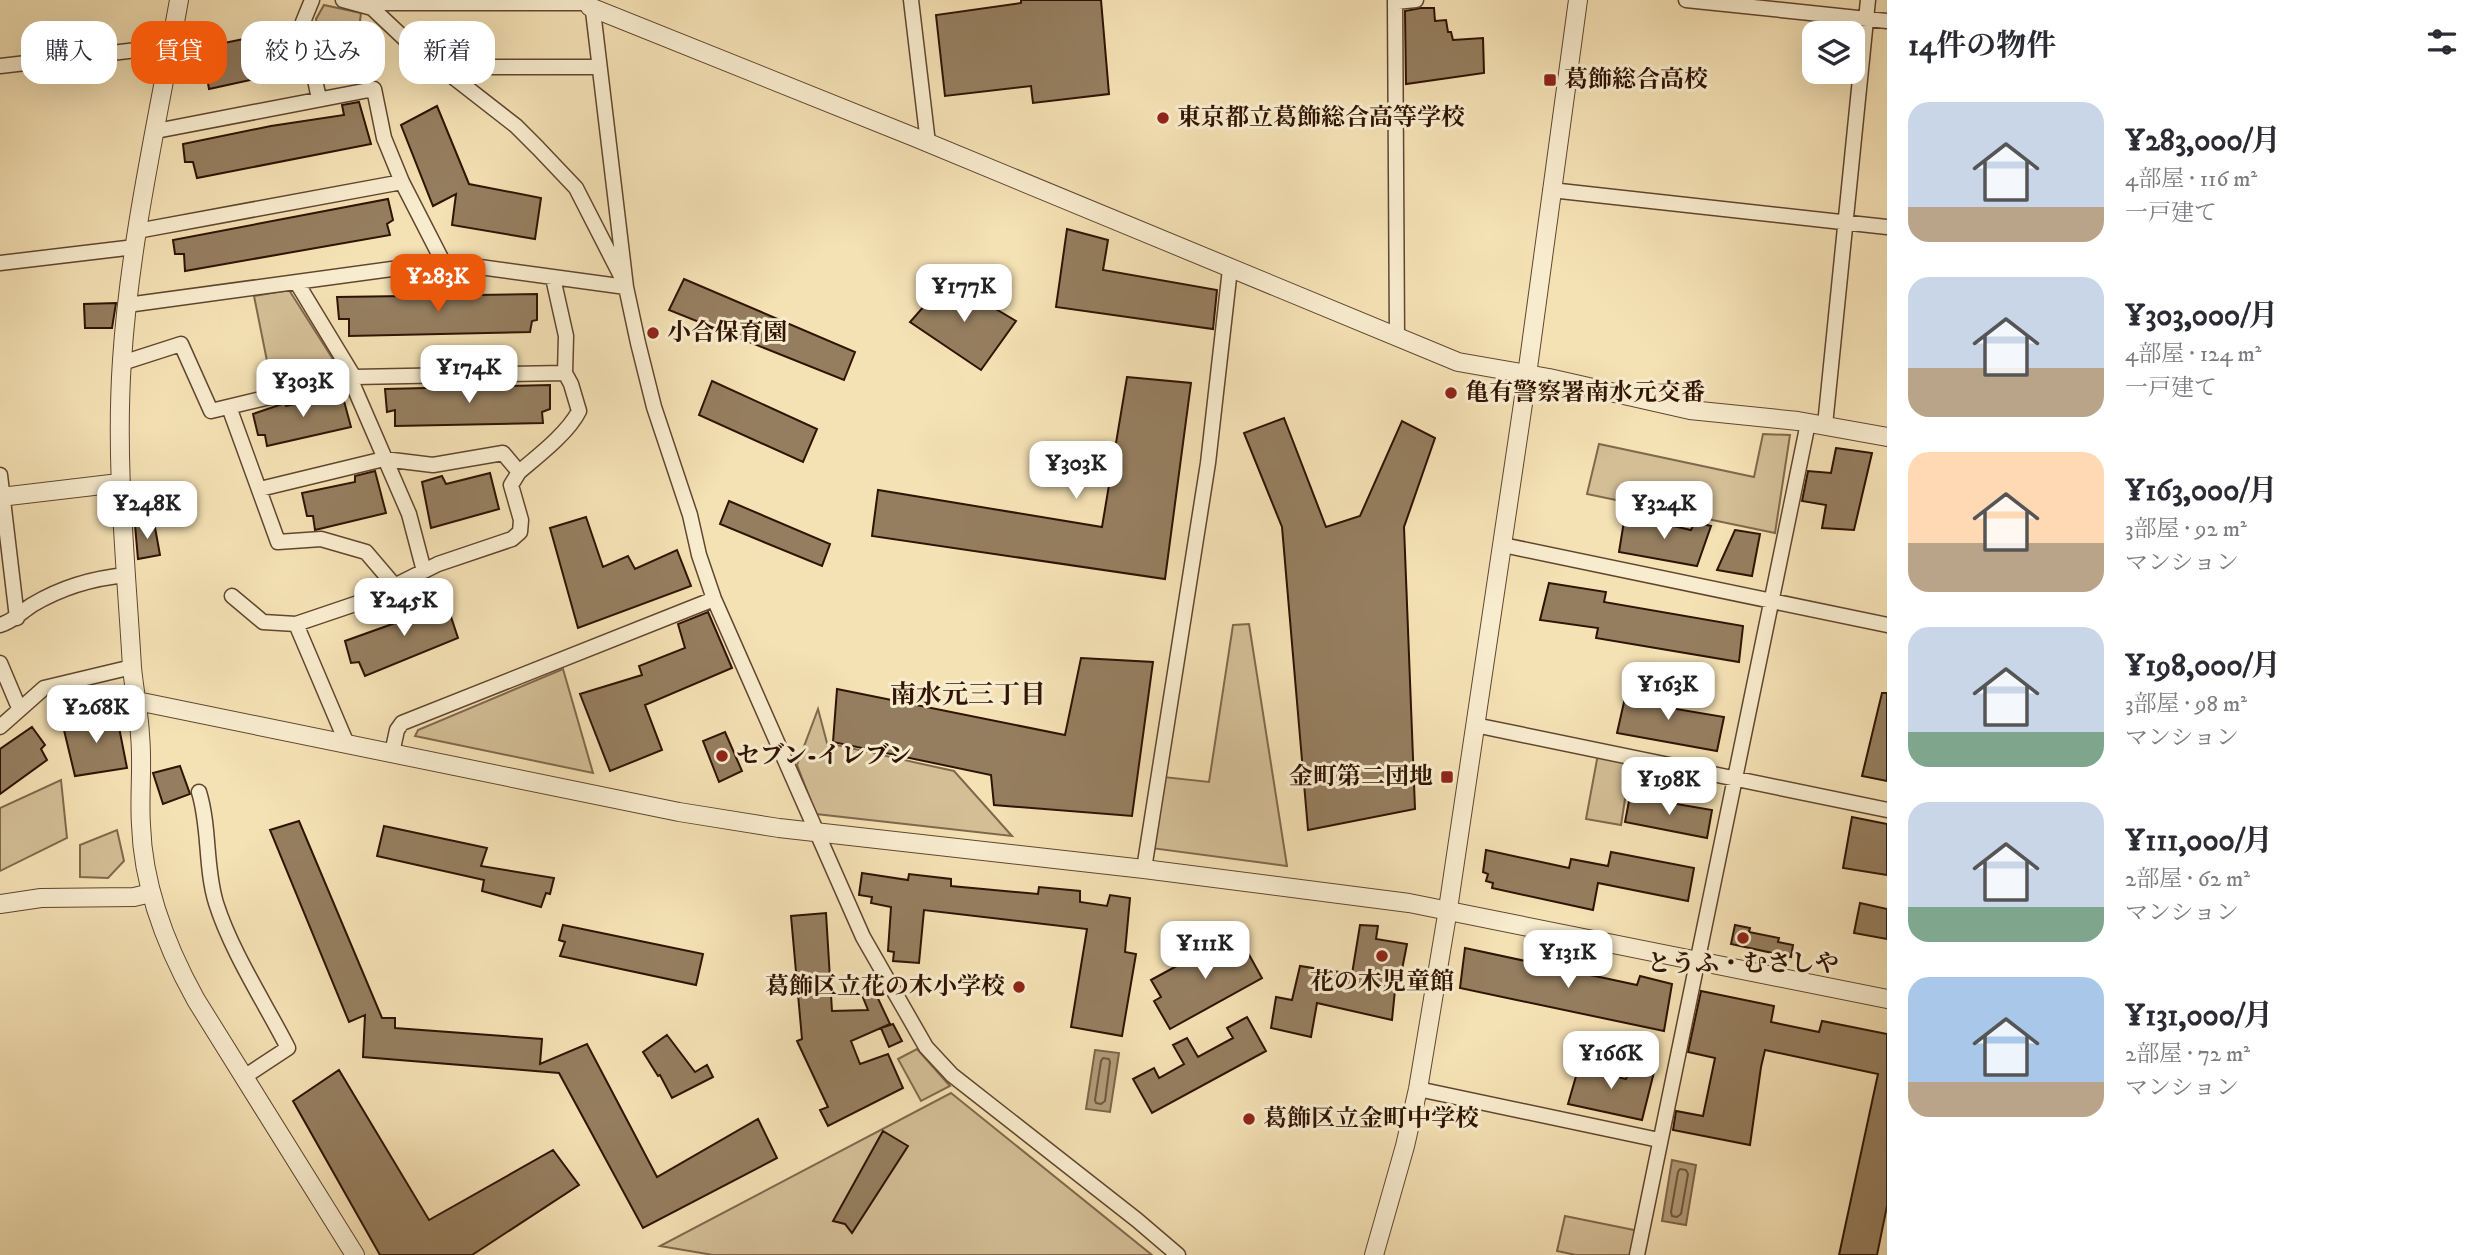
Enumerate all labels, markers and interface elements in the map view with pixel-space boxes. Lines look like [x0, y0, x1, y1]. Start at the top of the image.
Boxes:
chip: 購入 [21, 21, 117, 84]
chip: 賃貸 [131, 21, 227, 84]
chip: 絞り込み [241, 21, 385, 84]
chip: 新着 [399, 21, 495, 84]
map controls [1802, 21, 1865, 84]
button: layers [1802, 21, 1865, 84]
icon: filters [2423, 23, 2461, 61]
text: 14件の物件 [1908, 28, 2056, 65]
place label: 葛飾総合高校 [1564, 65, 1708, 95]
marker: 葛飾総合高校 [1542, 72, 1558, 88]
place label: 東京都立葛飾総合高等学校 [1177, 103, 1465, 133]
marker: 東京都立葛飾総合高等学校 [1155, 110, 1171, 126]
text: ¥283,000/月 [2125, 123, 2281, 160]
icon: home [1964, 130, 2048, 214]
text: 4部屋 · 116 m² [2125, 165, 2257, 194]
text: 一戸建て [2125, 199, 2217, 228]
pin: ¥283K [389, 254, 487, 314]
text: ¥283K [407, 262, 469, 291]
pin: ¥177K [915, 264, 1013, 324]
text: ¥177K [932, 272, 996, 301]
text: ¥303,000/月 [2125, 298, 2278, 335]
icon: home [1964, 305, 2048, 389]
place label: 小合保育園 [667, 318, 787, 348]
marker: 小合保育園 [645, 325, 661, 341]
text: 4部屋 · 124 m² [2125, 340, 2262, 369]
pin: ¥174K [420, 346, 518, 405]
text: ¥174K [436, 353, 502, 382]
pin: ¥303K [254, 360, 352, 419]
text: ¥303K [272, 367, 334, 396]
text: 一戸建て [2125, 374, 2217, 403]
place label: 亀有警察署南水元交番 [1465, 378, 1705, 408]
marker: 亀有警察署南水元交番 [1443, 385, 1459, 401]
pin: ¥303K [1027, 442, 1125, 501]
text: ¥303K [1045, 449, 1107, 478]
text: ¥163,000/月 [2125, 473, 2278, 510]
icon: home [1964, 480, 2048, 564]
pin: ¥248K [98, 482, 196, 541]
pin: ¥324K [1615, 482, 1713, 541]
text: ¥248K [113, 489, 181, 518]
text: ¥324K [1632, 489, 1696, 518]
text: 3部屋 · 92 m² [2125, 515, 2247, 544]
text: マンション [2125, 549, 2239, 578]
pin: ¥245K [355, 578, 453, 638]
text: ¥245K [370, 586, 438, 615]
text: ¥198,000/月 [2125, 648, 2281, 685]
icon: home [1964, 655, 2048, 739]
pin: ¥163K [1619, 662, 1717, 722]
text: ¥163K [1638, 670, 1698, 699]
district label: 南水元三丁目 [890, 679, 1046, 712]
pin: ¥268K [47, 686, 145, 745]
text: 3部屋 · 98 m² [2125, 690, 2247, 719]
text: ¥268K [63, 693, 129, 722]
text: マンション [2125, 724, 2239, 753]
place label: セブン-イレブン [736, 741, 912, 771]
marker: セブン-イレブン [714, 748, 730, 764]
pin: ¥198K [1620, 758, 1718, 817]
place label: 金町第二団地 [1289, 762, 1433, 792]
text: ¥198K [1638, 765, 1700, 794]
marker: 金町第二団地 [1439, 769, 1455, 785]
text: ¥111,000/月 [2125, 823, 2273, 860]
icon: home [1964, 830, 2048, 914]
text: 2部屋 · 62 m² [2125, 865, 2250, 894]
text: マンション [2125, 899, 2239, 928]
pin: ¥111K [1156, 922, 1254, 981]
text: ¥111K [1177, 929, 1233, 958]
pin: ¥131K [1519, 930, 1617, 990]
marker: とうふ・むさしや [1735, 930, 1751, 946]
text: ¥131K [1539, 938, 1597, 967]
marker: 花の木児童館 [1374, 948, 1390, 964]
place label: とうふ・むさしや [1647, 949, 1839, 979]
place label: 花の木児童館 [1310, 967, 1454, 997]
place label: 葛飾区立花の木小学校 [765, 972, 1005, 1002]
marker: 葛飾区立花の木小学校 [1011, 979, 1027, 995]
text: ¥131,000/月 [2125, 998, 2273, 1035]
icon: home [1964, 1005, 2048, 1089]
pin: ¥166K [1562, 1032, 1660, 1091]
text: ¥166K [1579, 1039, 1643, 1068]
text: 2部屋 · 72 m² [2125, 1040, 2250, 1069]
text: マンション [2125, 1074, 2239, 1103]
place label: 葛飾区立金町中学校 [1263, 1104, 1479, 1134]
marker: 葛飾区立金町中学校 [1241, 1111, 1257, 1127]

